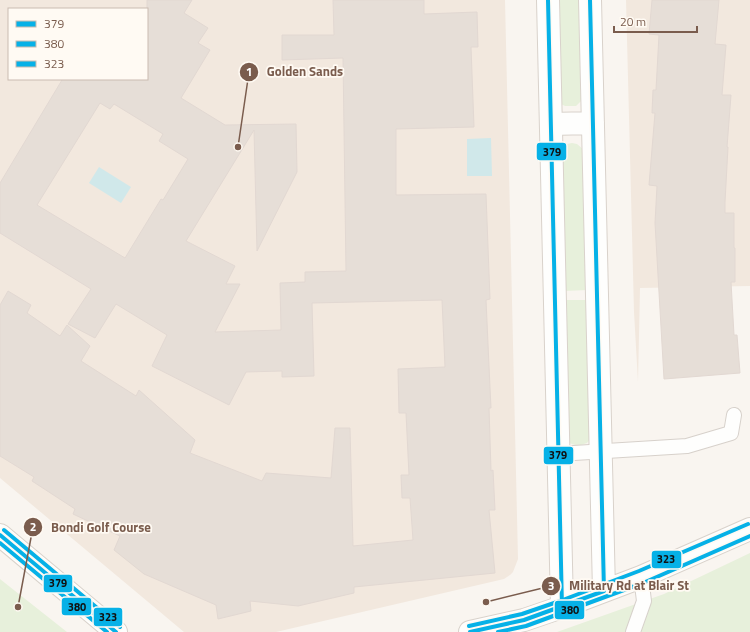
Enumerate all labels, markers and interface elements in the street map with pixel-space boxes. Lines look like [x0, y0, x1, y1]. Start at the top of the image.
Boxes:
legend [8, 8, 148, 80]
scale bar [614, 8, 697, 34]
text: 20 m [620, 12, 646, 31]
text: 379 [44, 14, 64, 33]
text: 380 [44, 34, 64, 53]
text: 323 [44, 54, 64, 73]
callout: Golden Sands [239, 59, 351, 84]
text: Golden Sands [267, 61, 343, 81]
text: 1 [246, 62, 252, 81]
line badge: 379 [536, 142, 567, 161]
text: 379 [543, 144, 561, 160]
line badge: 379 [543, 446, 574, 465]
text: 379 [549, 447, 567, 463]
callout: Bondi Golf Course [23, 515, 159, 540]
text: 2 [30, 517, 36, 536]
text: Bondi Golf Course [51, 517, 151, 537]
line badge: 323 [651, 550, 682, 569]
text: 323 [657, 551, 675, 567]
callout: Military Rd at Blair St [541, 573, 697, 598]
line badge: 379 [43, 574, 73, 593]
text: 379 [49, 575, 67, 591]
text: Military Rd at Blair St [569, 575, 689, 595]
text: 3 [548, 576, 554, 595]
line badge: 380 [61, 597, 92, 616]
text: 380 [68, 599, 86, 615]
line badge: 380 [554, 600, 585, 620]
text: 380 [561, 602, 579, 618]
line badge: 323 [93, 607, 123, 627]
text: 323 [99, 609, 117, 625]

